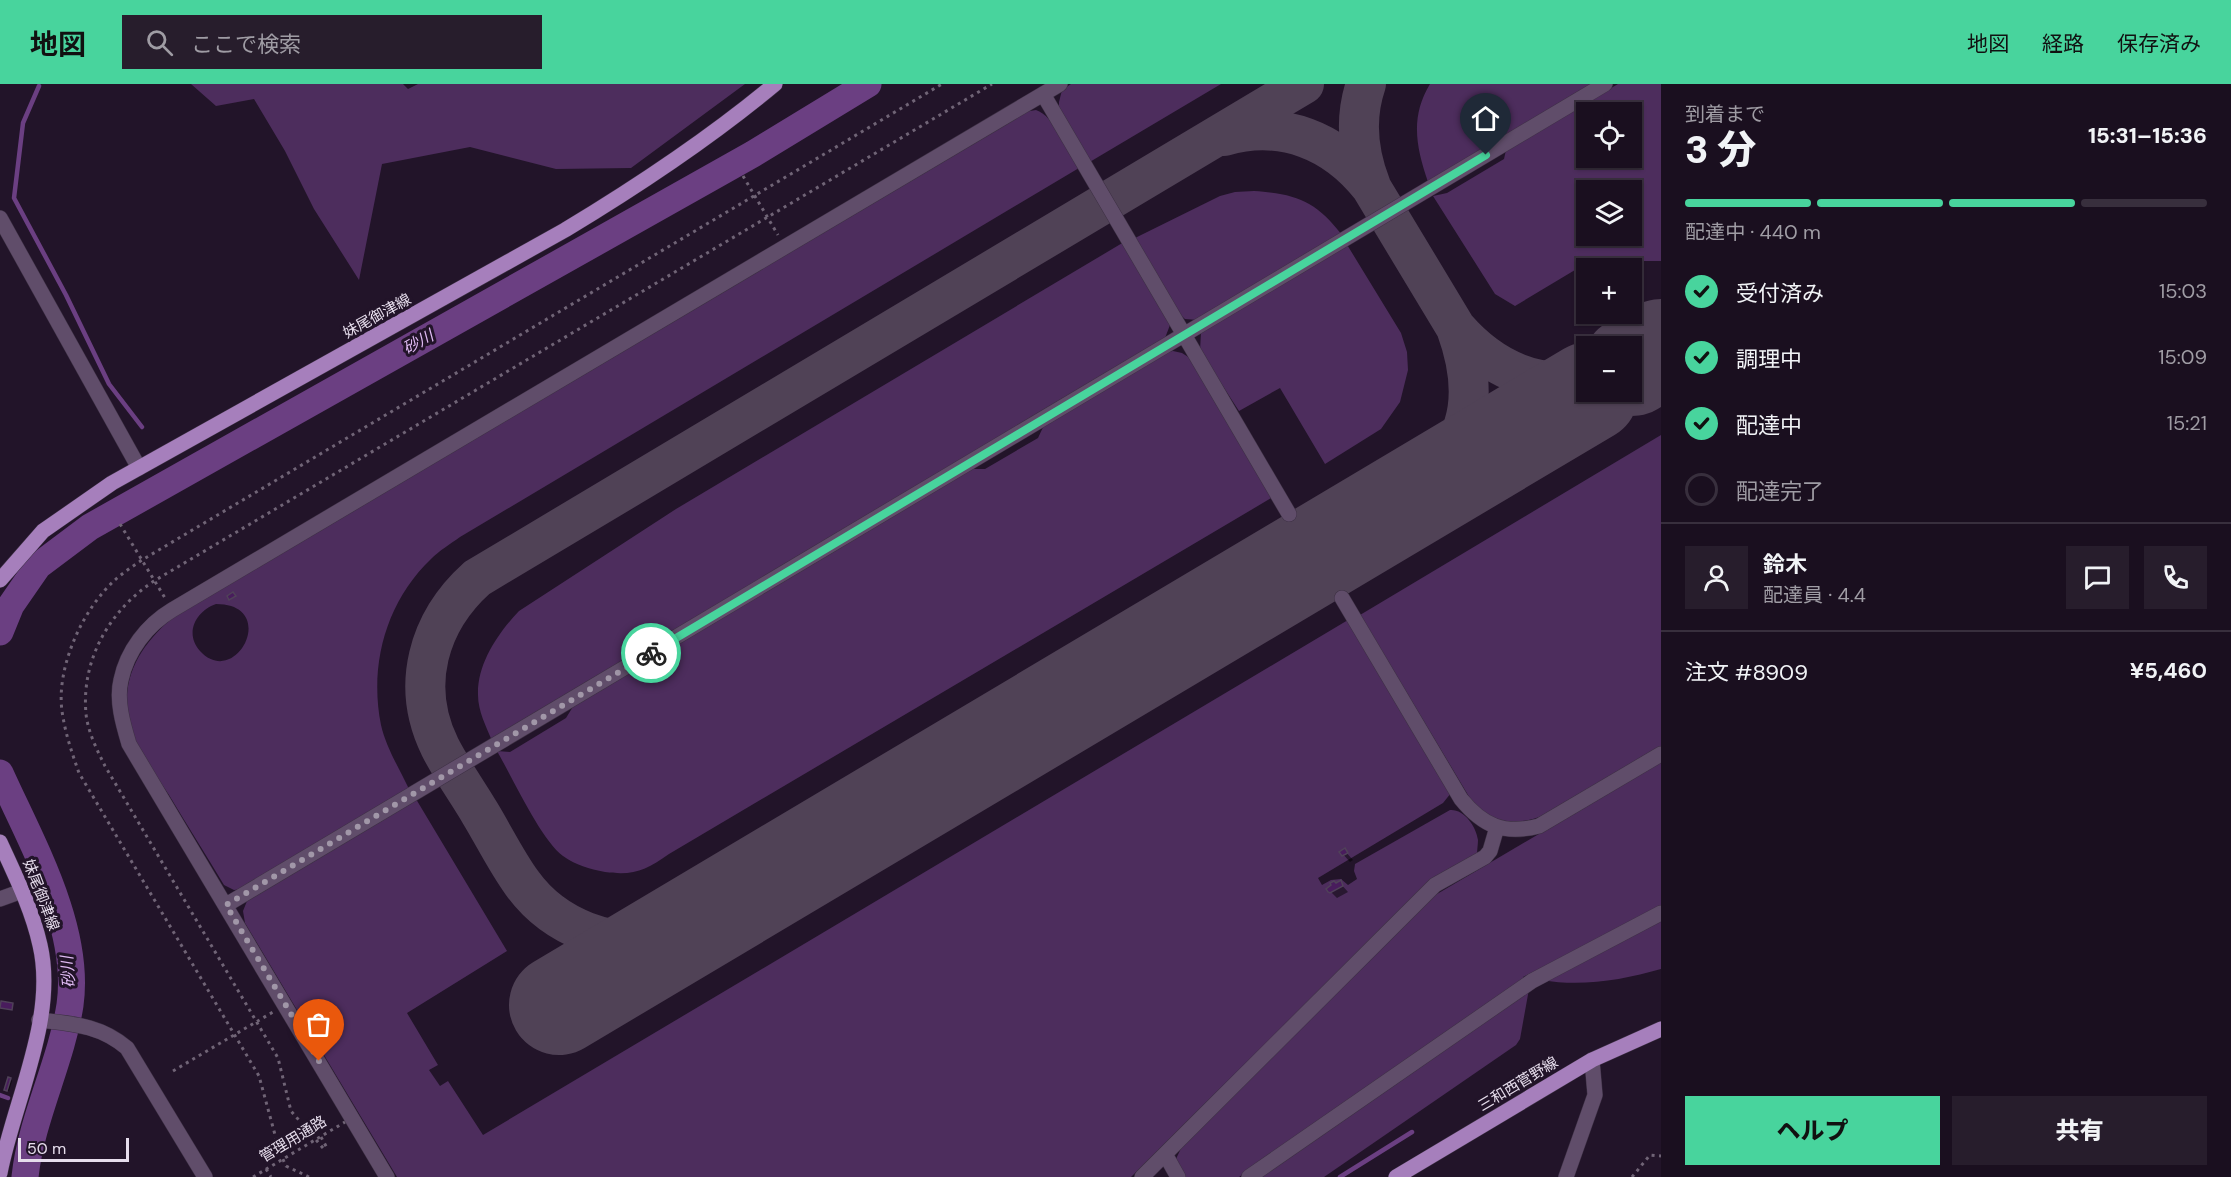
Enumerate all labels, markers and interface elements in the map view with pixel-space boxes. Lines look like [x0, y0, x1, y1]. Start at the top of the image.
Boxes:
search box [122, 15, 542, 69]
text: 地図 [30, 26, 86, 63]
icon: search [143, 26, 176, 59]
text: ここで検索 [191, 30, 301, 59]
text: 地図 [1967, 30, 2009, 58]
text: 経路 [2042, 30, 2084, 58]
text: 保存済み [2117, 30, 2201, 58]
pin [1460, 93, 1511, 155]
text: 到着まで [1685, 101, 1765, 127]
icon: home [1469, 102, 1502, 135]
map controls [1576, 102, 1642, 402]
button: locate [1576, 102, 1642, 168]
text: 15:31–15:36 [2088, 121, 2207, 150]
text: 3 分 [1685, 124, 1757, 175]
button: layers [1576, 180, 1642, 246]
text: 配達中 · 440 m [1685, 219, 1821, 245]
button: + [1576, 258, 1642, 324]
icon: check [1685, 275, 1718, 308]
text: 15:03 [2159, 278, 2207, 304]
text: 受付済み [1736, 279, 1824, 308]
street label: 妹尾御津線 [339, 289, 415, 343]
water label: 砂川 [399, 324, 439, 359]
button: − [1576, 336, 1642, 402]
icon: check [1685, 341, 1718, 374]
text: 15:09 [2158, 344, 2207, 370]
text: 調理中 [1736, 345, 1802, 374]
icon: check [1685, 407, 1718, 440]
text: 15:21 [2167, 410, 2207, 436]
text: 配達中 [1736, 411, 1802, 440]
text: 配達完了 [1736, 477, 1824, 506]
button: person [1685, 546, 1748, 609]
button: chat [2066, 546, 2129, 609]
button: phone [2144, 546, 2207, 609]
text: 鈴木 [1763, 550, 1807, 579]
text: 配達員 · 4.4 [1763, 582, 1866, 608]
courier [621, 623, 681, 683]
icon: bike [635, 637, 668, 670]
text: ¥5,460 [2130, 656, 2207, 685]
text: 注文 #8909 [1685, 658, 1808, 687]
street label: 妹尾御津線 [18, 856, 64, 934]
water label: 砂川 [56, 953, 80, 989]
pin [293, 999, 344, 1061]
icon: bag [302, 1008, 335, 1041]
street label: 三和西菅野線 [1474, 1052, 1562, 1116]
button: ヘルプ [1685, 1096, 1940, 1165]
button: 共有 [1952, 1096, 2207, 1165]
street label: 管理用通路 [256, 1111, 330, 1167]
scale bar [18, 1135, 129, 1162]
text: 50 m [27, 1138, 66, 1159]

